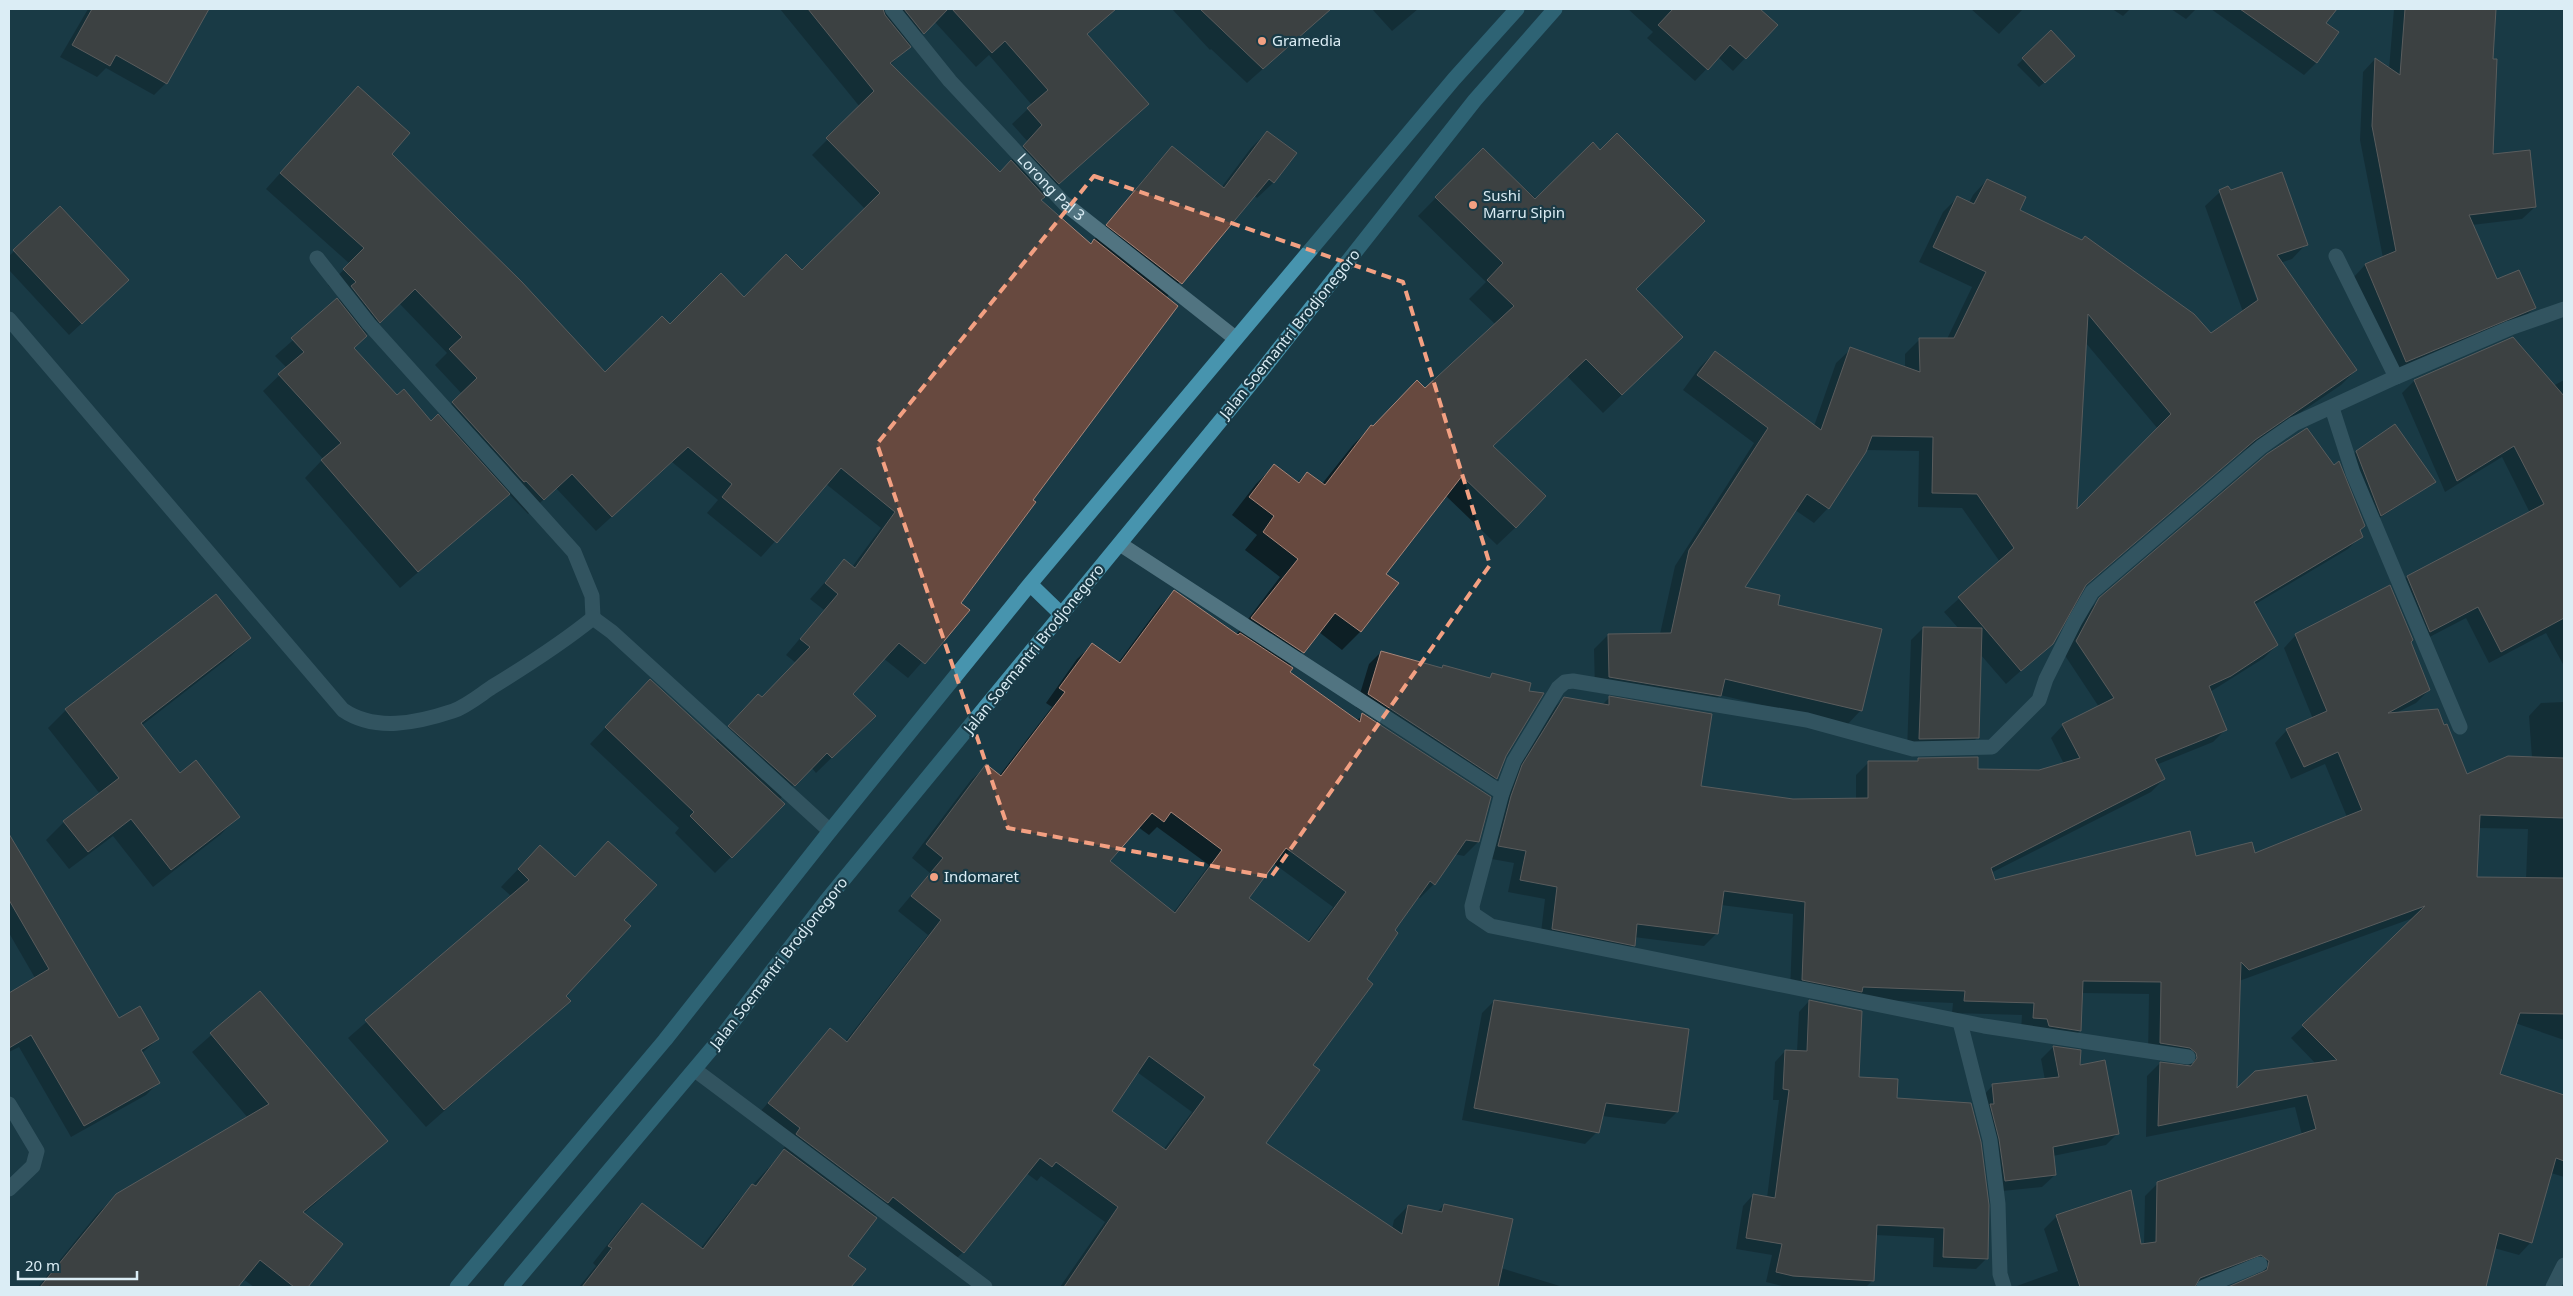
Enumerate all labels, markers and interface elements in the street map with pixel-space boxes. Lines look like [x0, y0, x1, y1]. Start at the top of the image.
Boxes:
place label: Gramedia [1272, 30, 1341, 50]
marker: Gramedia [1256, 35, 1268, 47]
street label: Lorong Pal 3 [1013, 148, 1089, 225]
place label: Sushi Marru Sipin [1483, 185, 1565, 222]
marker: Sushi Marru Sipin [1467, 199, 1479, 211]
street label: Jalan Soemantri Brodjonegoro [1213, 244, 1364, 424]
street label: Jalan Soemantri Brodjonegoro [957, 559, 1108, 739]
place label: Indomaret [944, 866, 1019, 886]
marker: Indomaret [928, 871, 940, 883]
street label: Jalan Soemantri Brodjonegoro [704, 872, 852, 1054]
scale bar [18, 1248, 136, 1280]
text: 20 m [25, 1255, 60, 1275]

